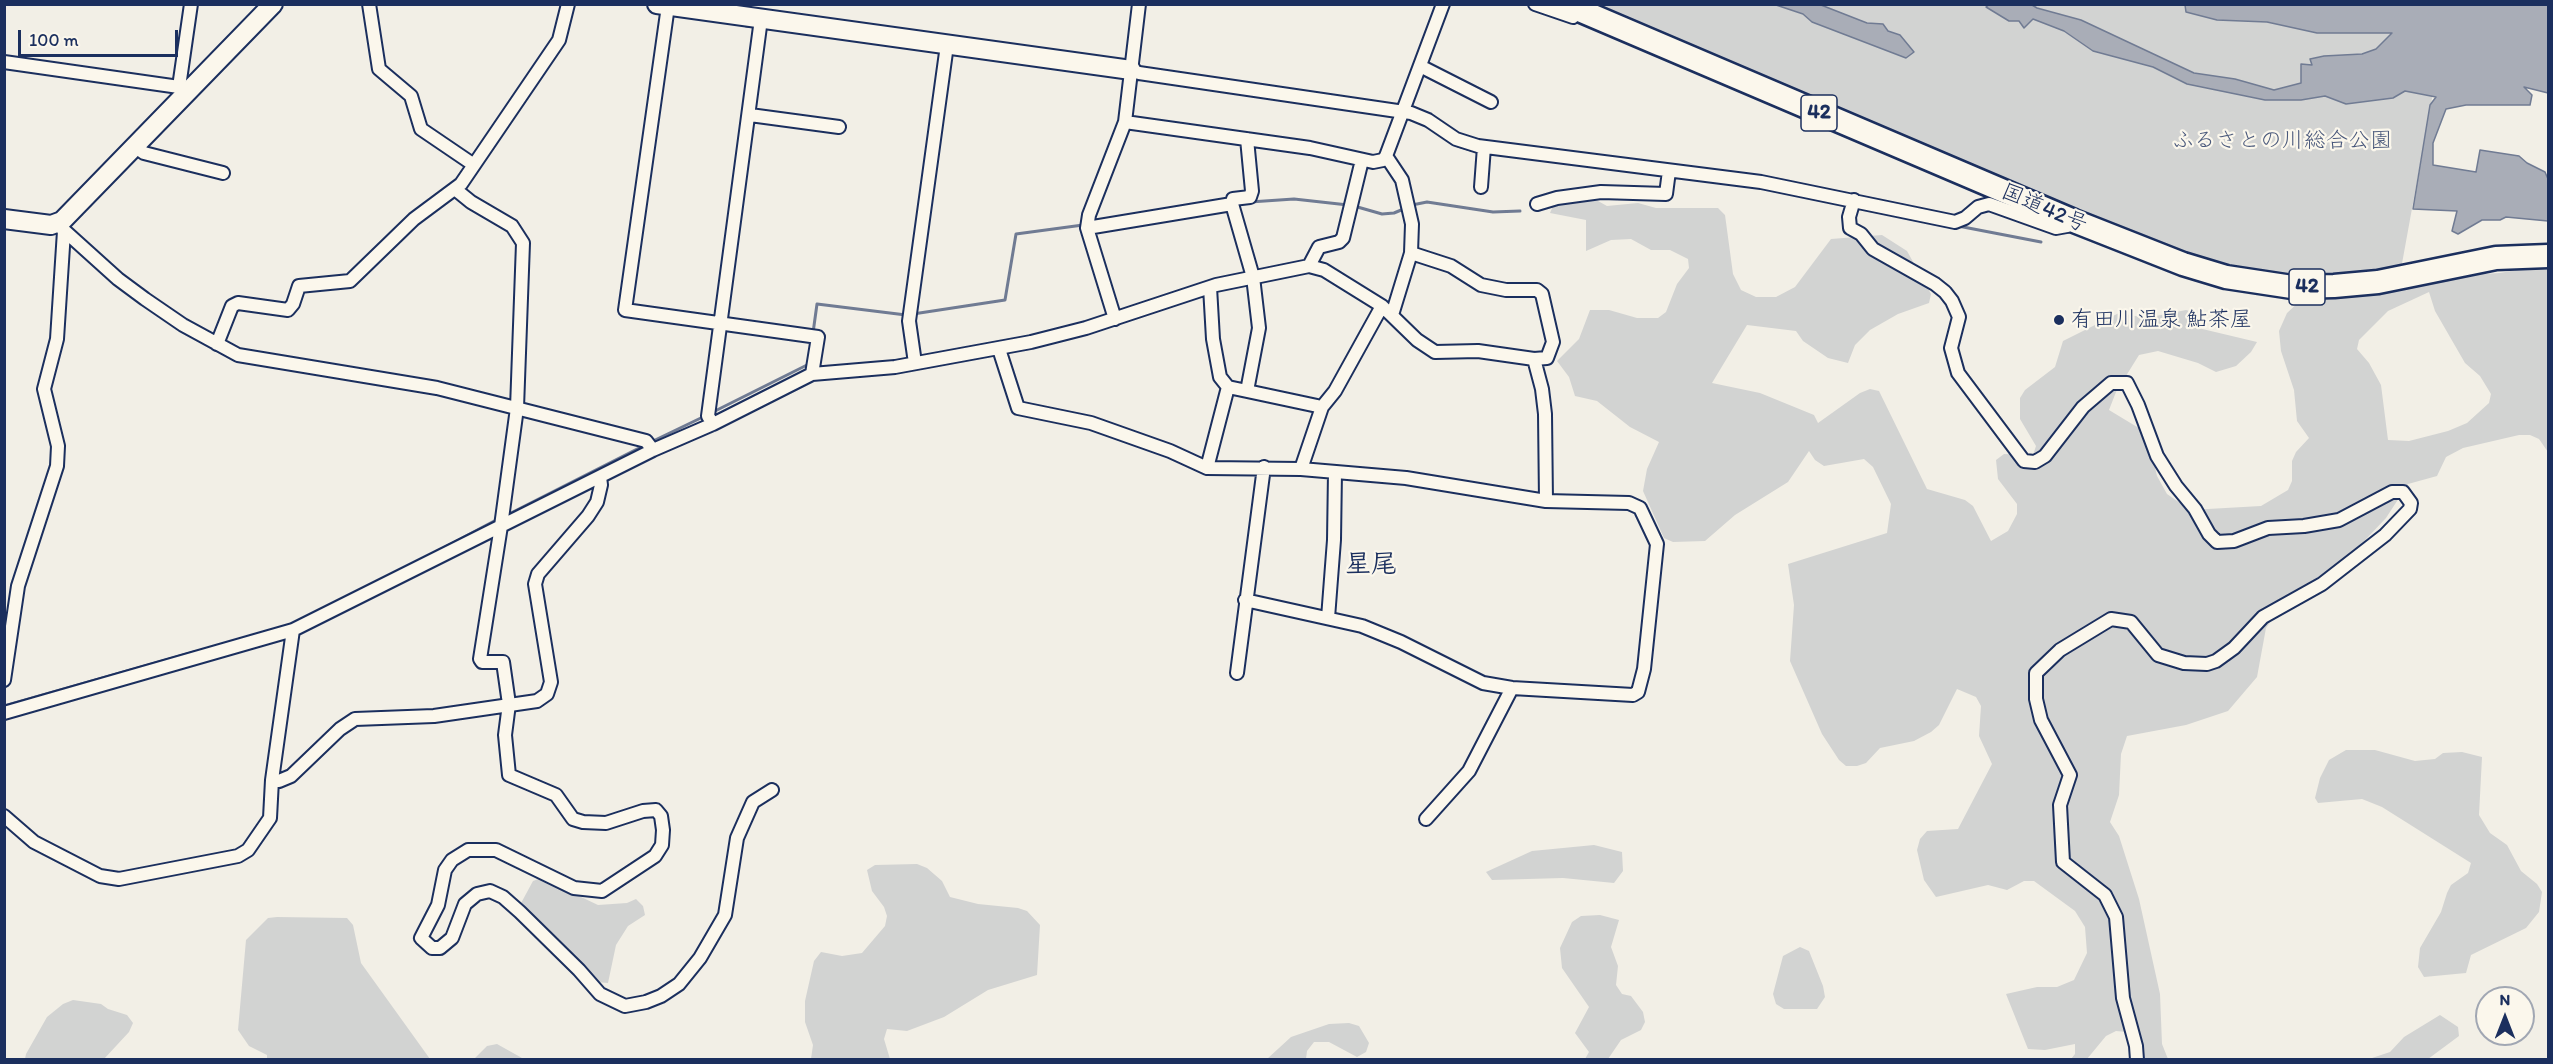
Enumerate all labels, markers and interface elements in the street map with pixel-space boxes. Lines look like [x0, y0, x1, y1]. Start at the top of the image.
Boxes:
scale bar [21, 18, 182, 56]
text: 100 m [29, 29, 79, 51]
road number: 42 [1801, 95, 1837, 131]
park label: ふるさとの川総合公園 [2172, 128, 2392, 154]
street label: 国道42号 [1997, 179, 2091, 239]
road number: 42 [2289, 269, 2325, 305]
place label: 有田川温泉 鮎茶屋 [2071, 307, 2252, 333]
marker: 有田川温泉 鮎茶屋 [2052, 313, 2066, 327]
district label: 星尾 [1345, 549, 1397, 581]
north arrow [2475, 986, 2535, 1046]
text: N [2500, 990, 2510, 1009]

